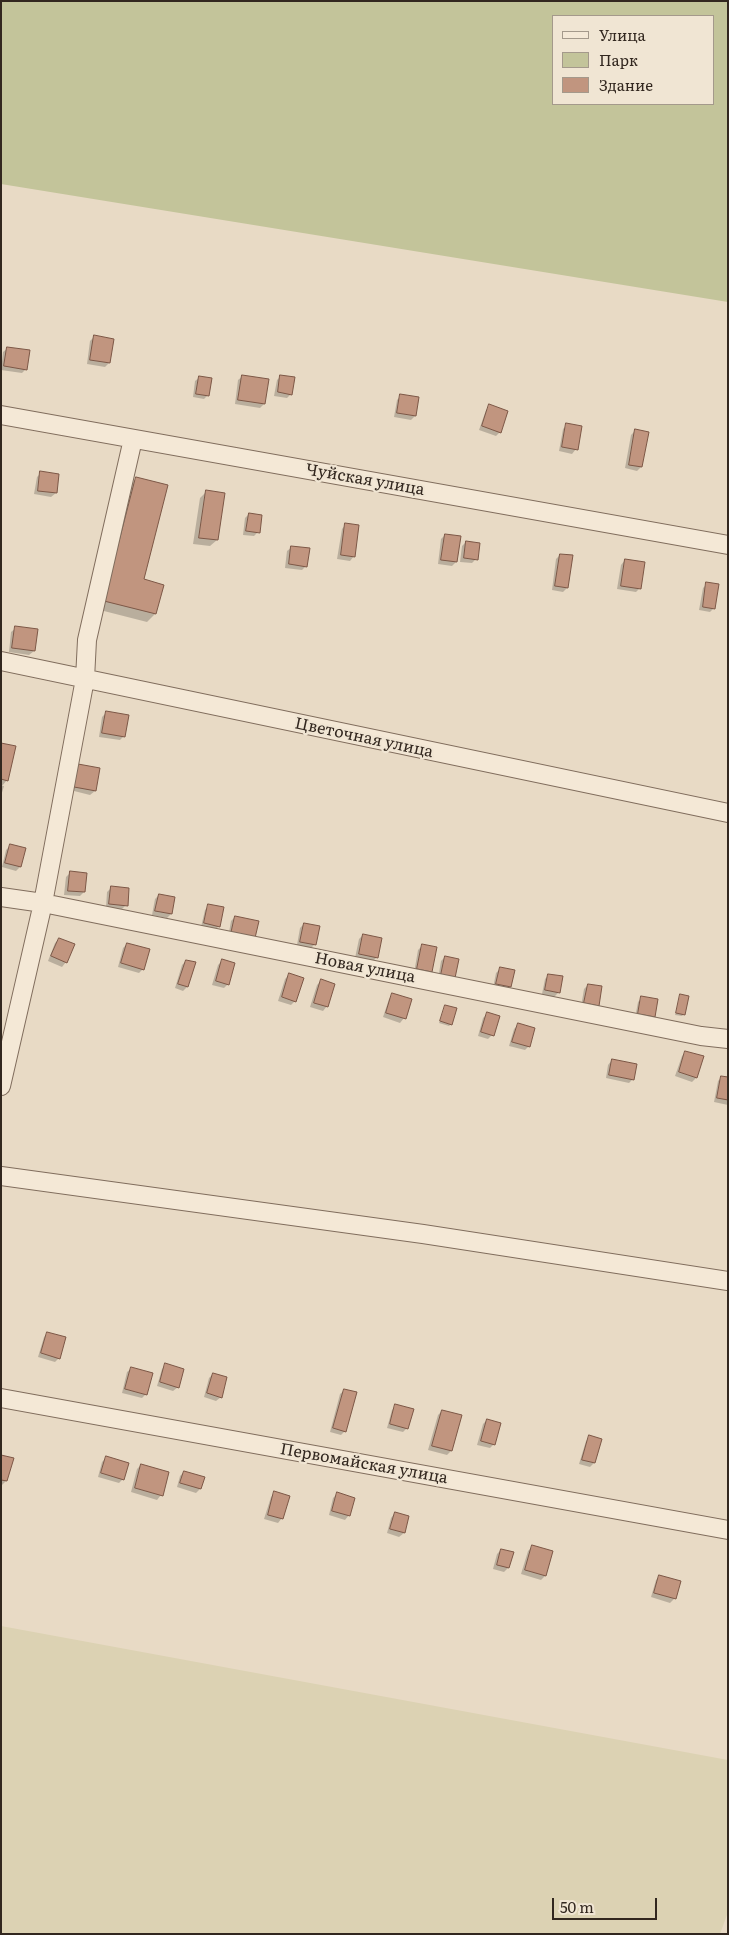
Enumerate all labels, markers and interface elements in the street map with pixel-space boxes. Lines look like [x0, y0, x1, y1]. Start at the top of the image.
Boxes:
legend [552, 15, 714, 105]
text: Улица [599, 23, 646, 46]
text: Парк [599, 48, 638, 71]
text: Здание [599, 73, 653, 96]
street label: Чуйская улица [304, 460, 426, 500]
street label: Цветочная улица [293, 714, 435, 762]
street label: Новая улица [313, 949, 417, 987]
street label: Первомайская улица [279, 1440, 449, 1488]
scale bar [554, 1888, 659, 1920]
text: 50 m [560, 1895, 594, 1918]

